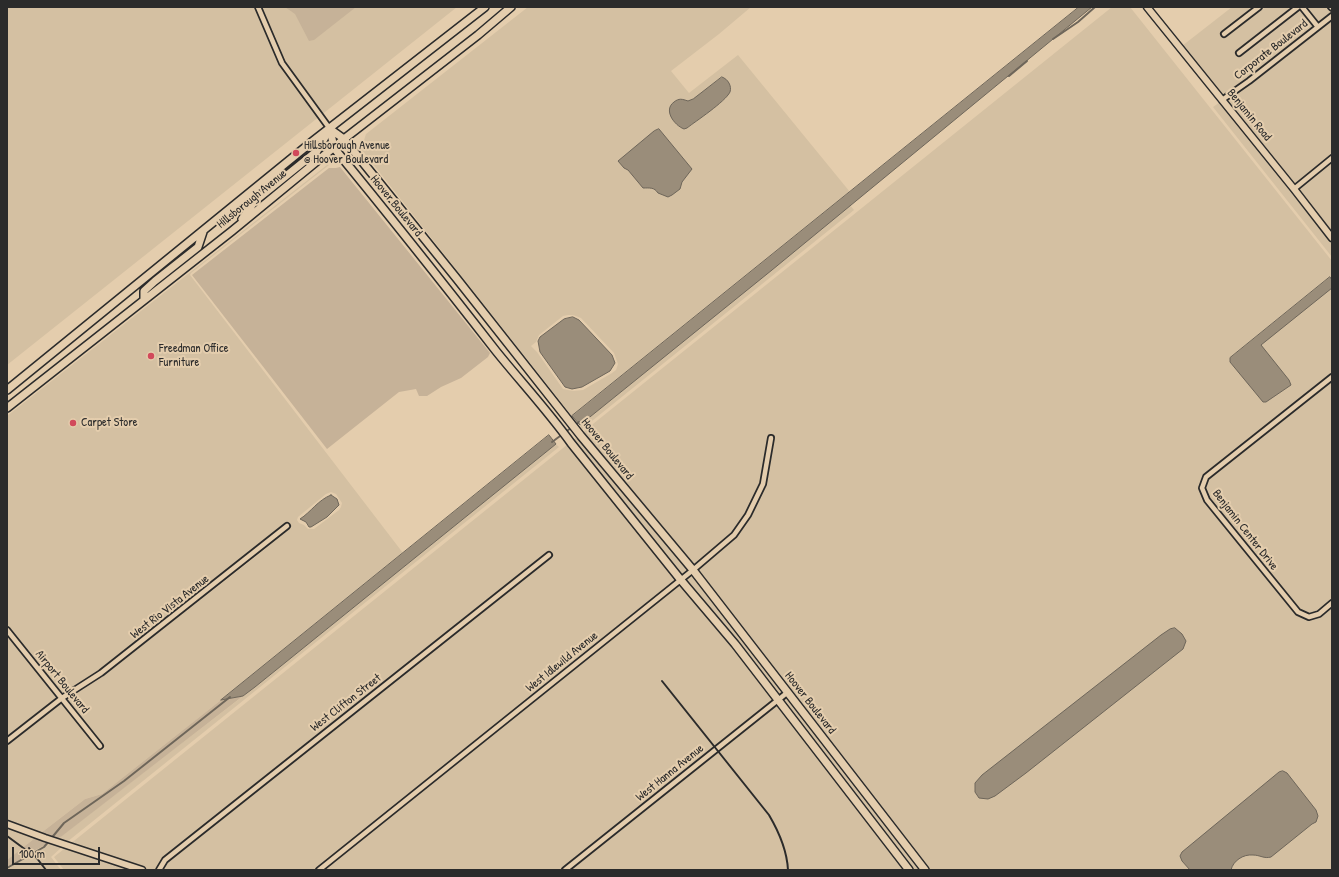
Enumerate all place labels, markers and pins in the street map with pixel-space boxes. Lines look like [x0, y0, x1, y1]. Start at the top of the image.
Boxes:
place label: Hillsborough Avenue @ Hoover Boulevard [304, 139, 390, 167]
marker: Hillsborough Avenue @ Hoover Boulevard [291, 148, 301, 158]
place label: Freedman Office Furniture [159, 342, 228, 370]
marker: Freedman Office Furniture [146, 351, 156, 361]
place label: Carpet Store [81, 416, 138, 430]
marker: Carpet Store [68, 418, 78, 428]

